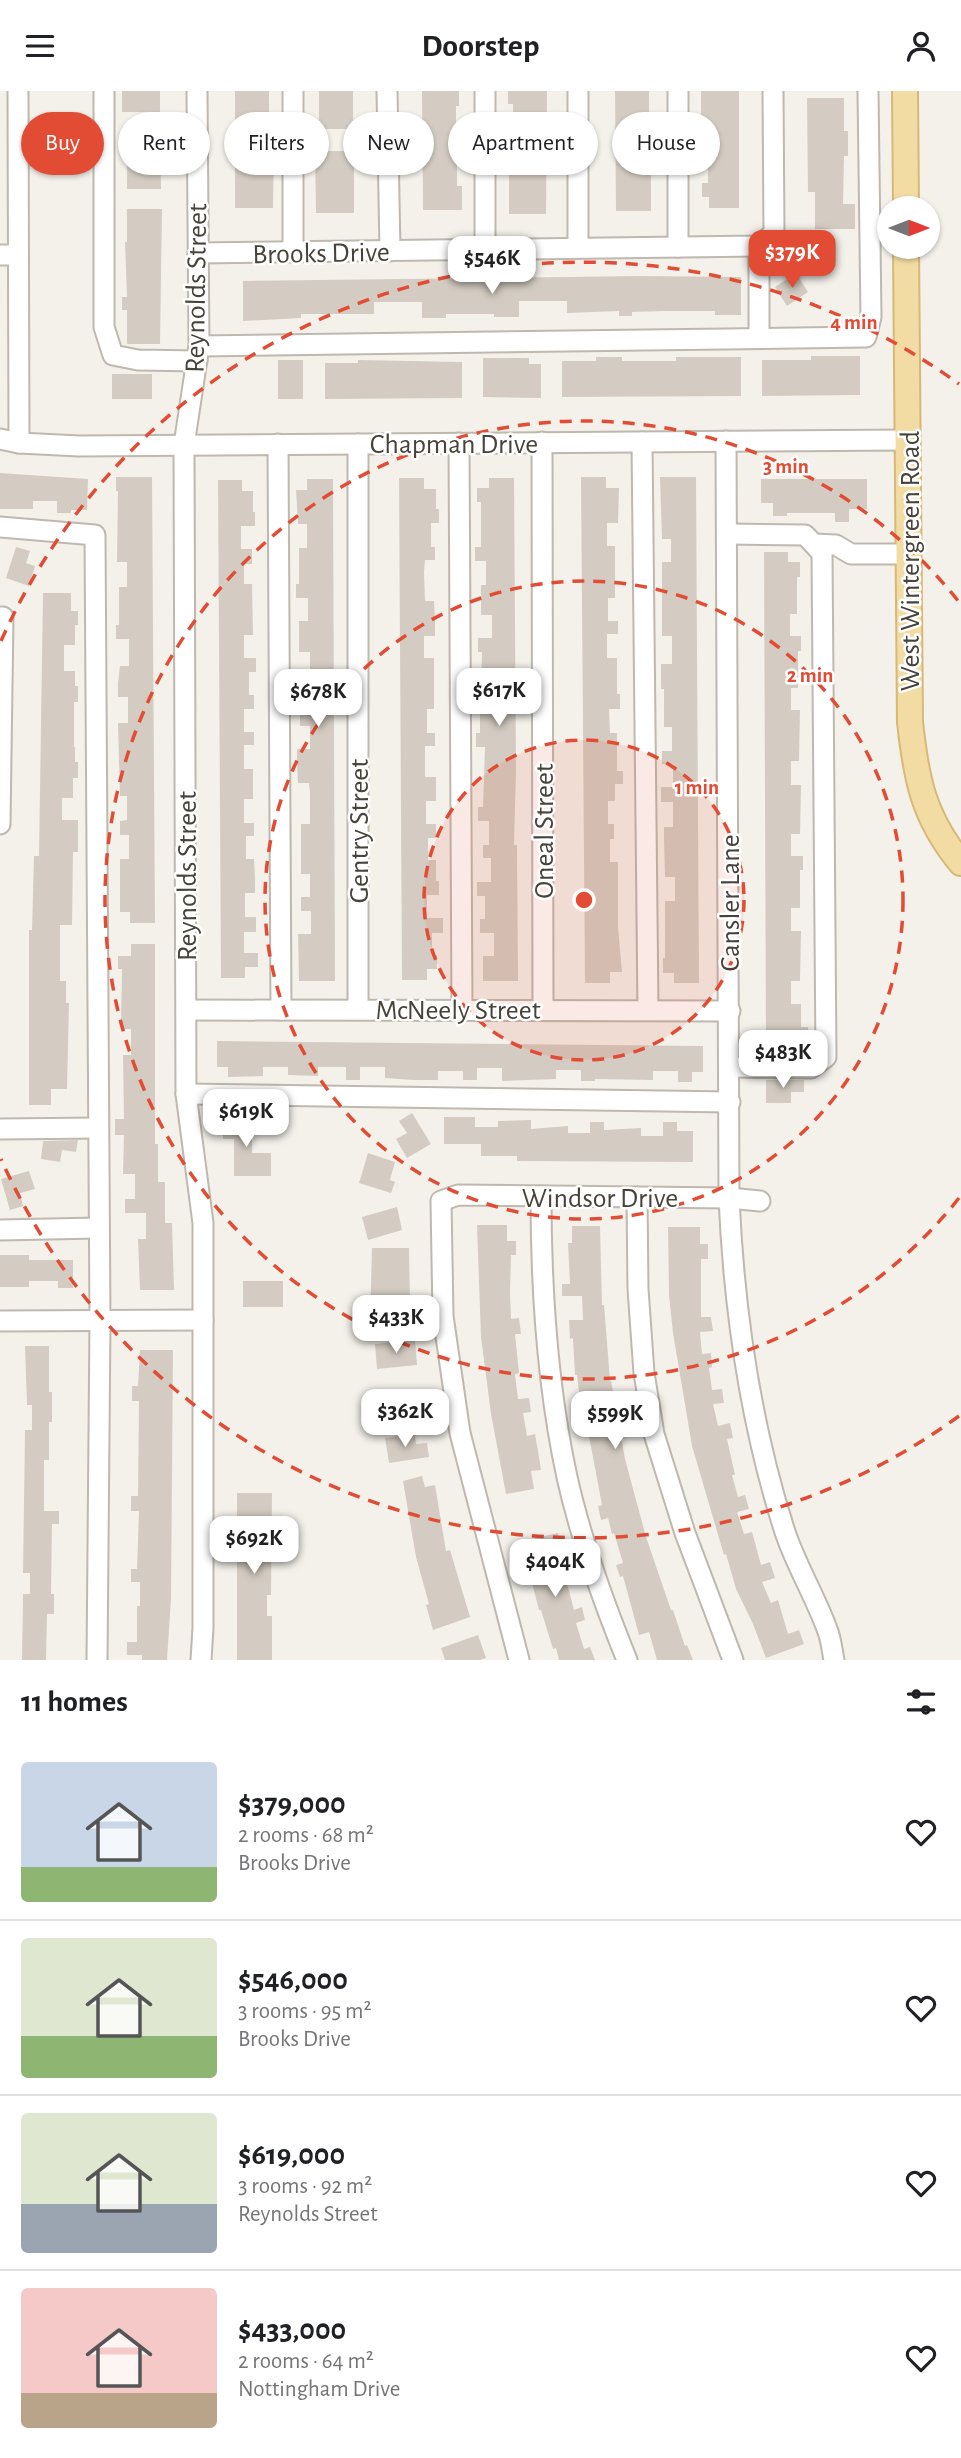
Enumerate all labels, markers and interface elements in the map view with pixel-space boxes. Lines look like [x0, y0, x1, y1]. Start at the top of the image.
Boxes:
icon: menu [21, 27, 59, 65]
icon: person [902, 27, 940, 65]
text: Doorstep [422, 30, 539, 62]
chip: Buy [21, 112, 104, 175]
chip: Rent [118, 112, 210, 175]
chip: Filters [224, 112, 329, 175]
chip: New [343, 112, 434, 175]
chip: Apartment [448, 112, 598, 175]
chip: House [612, 112, 720, 175]
north arrow [877, 196, 940, 259]
map controls [877, 196, 940, 259]
street label: Reynolds Street [182, 203, 212, 373]
pin: $379K [743, 231, 841, 290]
pin: $546K [443, 237, 541, 296]
street label: Brooks Drive [252, 239, 390, 269]
text: $379K [765, 241, 819, 264]
text: $546K [464, 247, 520, 270]
text: 4 min [830, 312, 878, 333]
street label: Chapman Drive [370, 431, 538, 459]
street label: West Wintergreen Road [897, 431, 925, 691]
text: 3 min [763, 456, 809, 477]
text: 2 min [787, 665, 833, 686]
pin: $678K [269, 669, 367, 729]
pin: $617K [450, 669, 548, 728]
text: $617K [472, 679, 526, 702]
text: $678K [290, 680, 346, 703]
street label: Gentry Street [346, 759, 374, 903]
street label: Oneal Street [531, 763, 559, 899]
text: 1 min [675, 777, 719, 798]
street label: Reynolds Street [174, 791, 202, 961]
street label: Cansler Lane [717, 834, 745, 972]
centre of rings [572, 888, 596, 912]
street label: McNeely Street [375, 997, 541, 1025]
pin: $483K [734, 1031, 832, 1090]
text: $483K [755, 1041, 811, 1064]
pin: $619K [197, 1089, 295, 1149]
text: $619K [219, 1100, 273, 1123]
street label: Windsor Drive [522, 1185, 678, 1213]
pin: $433K [347, 1295, 445, 1355]
text: $433K [368, 1306, 424, 1329]
pin: $362K [356, 1389, 454, 1449]
pin: $599K [566, 1391, 664, 1451]
text: $362K [377, 1400, 433, 1423]
text: $599K [587, 1402, 643, 1425]
pin: $692K [205, 1517, 303, 1576]
text: $692K [226, 1527, 282, 1550]
pin: $404K [506, 1539, 604, 1599]
text: $404K [526, 1550, 584, 1573]
icon: filters [902, 1683, 940, 1721]
text: 11 homes [21, 1687, 128, 1717]
text: $379,000 [238, 1789, 346, 1819]
icon: home [77, 1790, 161, 1874]
icon: heart [902, 1813, 940, 1851]
text: 2 rooms · 68 m² [238, 1824, 374, 1847]
text: Brooks Drive [238, 1852, 351, 1875]
text: $546,000 [238, 1965, 348, 1995]
icon: home [77, 1966, 161, 2050]
icon: heart [902, 1989, 940, 2027]
text: 3 rooms · 95 m² [238, 2000, 371, 2023]
text: Brooks Drive [238, 2028, 351, 2051]
text: $619,000 [238, 2140, 345, 2170]
icon: home [77, 2141, 161, 2225]
icon: heart [902, 2164, 940, 2202]
text: 3 rooms · 92 m² [238, 2175, 372, 2198]
text: Reynolds Street [238, 2203, 378, 2226]
text: $433,000 [238, 2315, 346, 2345]
icon: home [77, 2316, 161, 2400]
icon: heart [902, 2339, 940, 2377]
text: 2 rooms · 64 m² [238, 2350, 374, 2373]
text: Nottingham Drive [238, 2378, 400, 2401]

